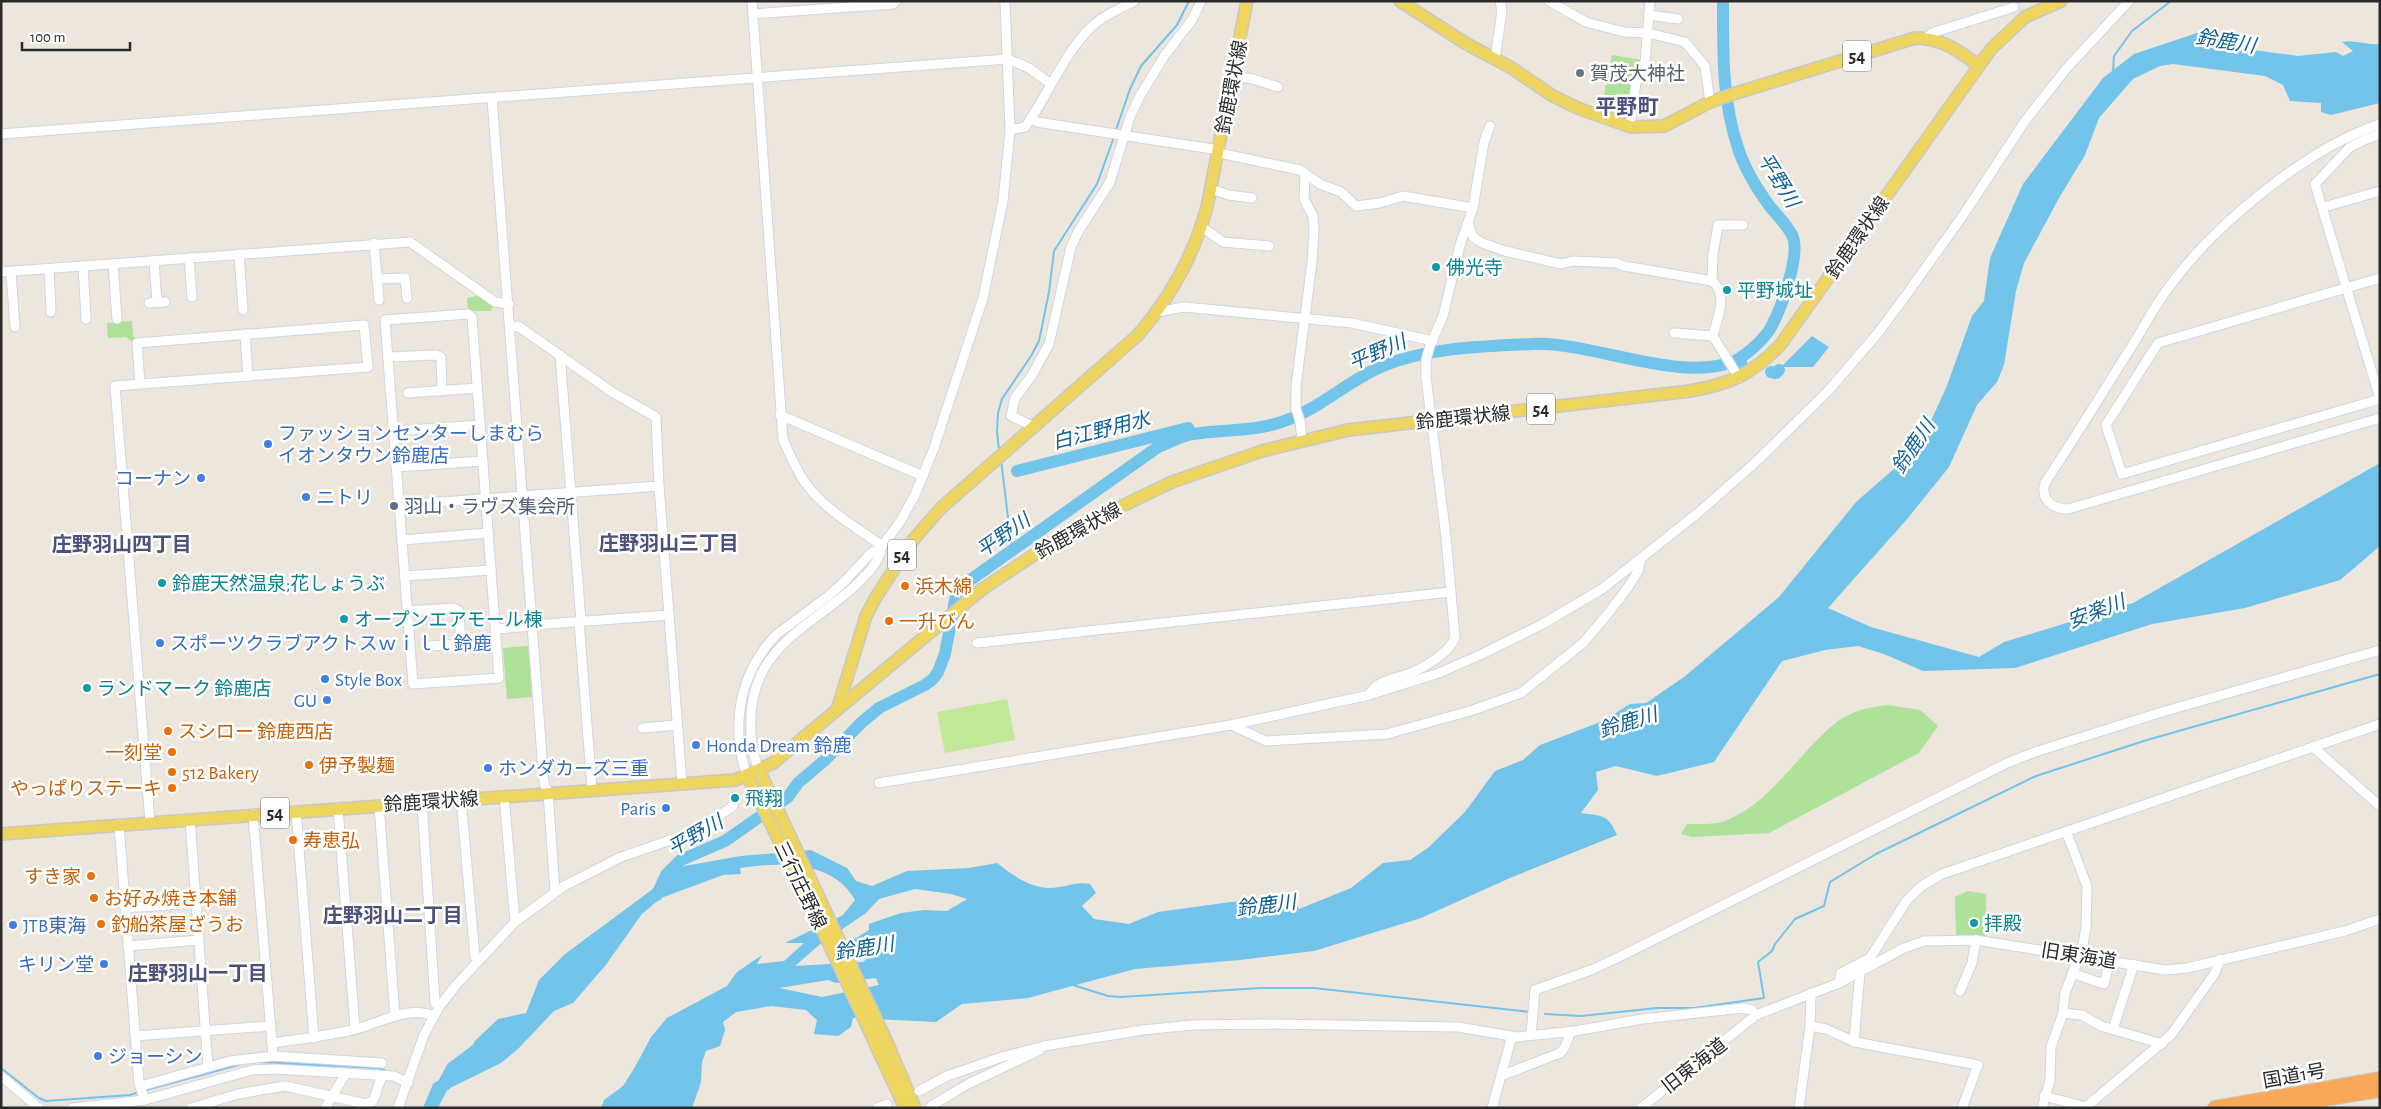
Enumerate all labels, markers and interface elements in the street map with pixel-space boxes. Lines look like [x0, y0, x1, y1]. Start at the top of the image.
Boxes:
scale bar [22, 20, 130, 52]
water label: 鈴鹿川 [2195, 26, 2259, 57]
text: 100 m [30, 30, 65, 45]
street label: 鈴鹿環状線 [1213, 39, 1251, 136]
road number: 54 [1843, 40, 1871, 72]
place label: 賀茂大神社 [1590, 63, 1685, 84]
marker: 賀茂大神社 [1574, 67, 1586, 79]
district label: 平野町 [1596, 96, 1659, 118]
water label: 平野川 [1754, 150, 1804, 213]
street label: 鈴鹿環状線 [1822, 193, 1893, 282]
place label: 佛光寺 [1446, 258, 1503, 278]
marker: 佛光寺 [1430, 261, 1442, 273]
place label: 平野城址 [1737, 281, 1813, 301]
marker: 平野城址 [1721, 284, 1733, 296]
water label: 平野川 [1346, 331, 1411, 374]
road number: 54 [1527, 394, 1555, 424]
street label: 鈴鹿環状線 [1415, 403, 1511, 433]
water label: 白江野用水 [1050, 408, 1154, 453]
water label: 鈴鹿川 [1888, 414, 1940, 477]
place label: ファッションセンターしまむら イオンタウン鈴鹿店 [278, 424, 544, 466]
marker: ファッションセンターしまむら イオンタウン鈴鹿店 [262, 438, 274, 450]
place label: コーナン [115, 470, 191, 489]
marker: コーナン [195, 472, 207, 484]
place label: ニトリ [316, 489, 373, 508]
marker: ニトリ [300, 491, 312, 503]
place label: 羽山・ラヴズ集会所 [404, 496, 575, 517]
street label: 鈴鹿環状線 [1032, 499, 1125, 563]
marker: 羽山・ラヴズ集会所 [388, 500, 400, 512]
water label: 平野川 [973, 509, 1036, 561]
district label: 庄野羽山三丁目 [599, 533, 739, 554]
district label: 庄野羽山四丁目 [52, 534, 192, 555]
road number: 54 [888, 540, 916, 570]
place label: 鈴鹿天然温泉;花しょうぶ [172, 573, 385, 594]
marker: 鈴鹿天然温泉;花しょうぶ [156, 577, 168, 589]
place label: 浜木綿 [915, 577, 972, 597]
marker: 浜木綿 [899, 580, 911, 592]
water label: 安楽川 [2064, 590, 2130, 632]
place label: オープンエアモール棟 [354, 609, 543, 630]
place label: 一升びん [899, 612, 975, 632]
marker: オープンエアモール棟 [338, 613, 350, 625]
marker: 一升びん [883, 615, 895, 627]
place label: スポーツクラブアクトスｗｉｌｌ鈴鹿 [170, 633, 492, 654]
marker: スポーツクラブアクトスｗｉｌｌ鈴鹿 [154, 637, 166, 649]
place label: Style Box [335, 671, 402, 690]
marker: Style Box [319, 673, 331, 685]
place label: ランドマーク 鈴鹿店 [97, 678, 271, 699]
marker: ランドマーク 鈴鹿店 [81, 682, 93, 694]
place label: GU [294, 692, 317, 711]
marker: GU [321, 694, 333, 706]
water label: 鈴鹿川 [1596, 703, 1662, 741]
place label: スシロー 鈴鹿西店 [178, 721, 333, 742]
marker: スシロー 鈴鹿西店 [162, 725, 174, 737]
place label: Honda Dream 鈴鹿 [706, 736, 851, 756]
marker: Honda Dream 鈴鹿 [690, 739, 702, 751]
place label: 一刻堂 [105, 743, 162, 763]
marker: 一刻堂 [166, 746, 178, 758]
place label: 伊予製麺 [319, 755, 395, 776]
place label: ホンダカーズ三重 [498, 758, 649, 779]
marker: 伊予製麺 [303, 759, 315, 771]
marker: ホンダカーズ三重 [482, 762, 494, 774]
place label: 512 Bakery [182, 764, 259, 783]
marker: 512 Bakery [166, 766, 178, 778]
place label: やっぱりステーキ [10, 779, 162, 799]
marker: やっぱりステーキ [166, 782, 178, 794]
street label: 鈴鹿環状線 [383, 789, 479, 815]
place label: 飛翔 [745, 789, 783, 809]
marker: 飛翔 [729, 792, 741, 804]
road number: 54 [261, 798, 289, 828]
place label: Paris [620, 800, 656, 819]
marker: Paris [660, 802, 672, 814]
water label: 平野川 [665, 811, 728, 860]
place label: 寿恵弘 [303, 831, 360, 851]
marker: 寿恵弘 [287, 834, 299, 846]
street label: 三行庄野線 [770, 838, 831, 933]
place label: すき家 [24, 867, 81, 887]
marker: すき家 [85, 870, 97, 882]
place label: お好み焼き本舗 [104, 889, 237, 909]
water label: 鈴鹿川 [1235, 891, 1299, 920]
marker: お好み焼き本舗 [88, 892, 100, 904]
district label: 庄野羽山二丁目 [323, 905, 463, 926]
place label: 釣船茶屋ざうお [111, 914, 244, 935]
place label: 拝殿 [1984, 914, 2022, 934]
place label: JTB東海 [23, 916, 86, 936]
marker: 拝殿 [1968, 917, 1980, 929]
marker: 釣船茶屋ざうお [95, 918, 107, 930]
marker: JTB東海 [7, 919, 19, 931]
water label: 鈴鹿川 [833, 933, 897, 964]
street label: 旧東海道 [2040, 940, 2118, 972]
place label: キリン堂 [18, 955, 94, 975]
marker: キリン堂 [98, 958, 110, 970]
district label: 庄野羽山一丁目 [128, 963, 268, 984]
street label: 旧東海道 [1659, 1035, 1731, 1097]
place label: ジョーシン [108, 1047, 203, 1067]
marker: ジョーシン [92, 1050, 104, 1062]
street label: 国道1号 [2261, 1061, 2327, 1091]

